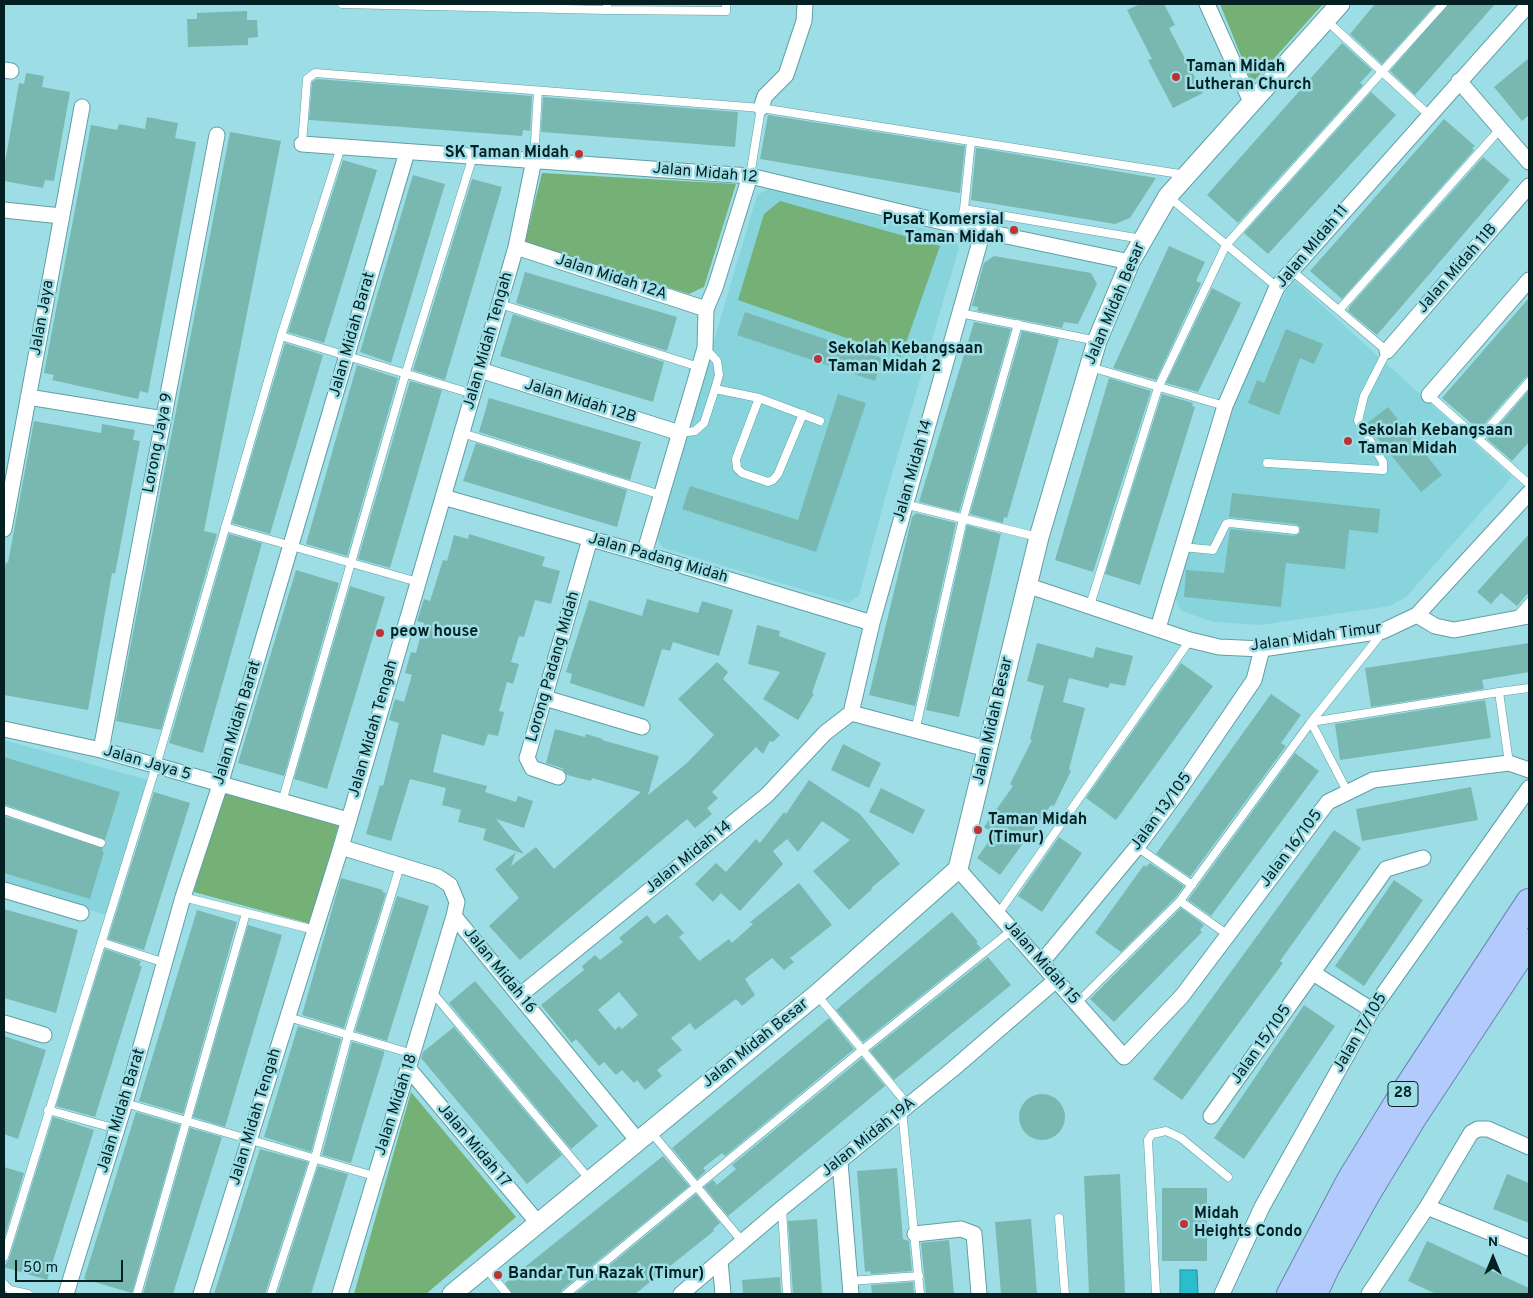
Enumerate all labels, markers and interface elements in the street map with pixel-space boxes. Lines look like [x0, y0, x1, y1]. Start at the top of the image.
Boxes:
place label: Taman Midah Lutheran Church [1186, 58, 1312, 96]
marker: Taman Midah Lutheran Church [1170, 71, 1182, 83]
place label: SK Taman Midah [445, 144, 569, 164]
marker: SK Taman Midah [573, 148, 585, 160]
street label: Jalan Midah 12 [652, 160, 758, 188]
street label: Jalan MIdah 11 [1273, 202, 1353, 292]
place label: Pusat Komersial Taman Midah [883, 211, 1004, 249]
street label: Jalan Midah 11B [1414, 220, 1502, 318]
marker: Pusat Komersial Taman Midah [1008, 224, 1020, 236]
street label: Jalan Midah Besar [1082, 240, 1150, 368]
street label: Jalan Midah 12A [553, 251, 669, 305]
street label: Jalan Midah Barat [326, 270, 380, 400]
street label: Jalan Midah Tengah [460, 270, 518, 412]
street label: Jalan Jaya [27, 279, 59, 357]
place label: Sekolah Kebangsaan Taman Midah 2 [828, 340, 983, 378]
marker: Sekolah Kebangsaan Taman Midah 2 [812, 353, 824, 365]
street label: Jalan Midah 12B [522, 376, 638, 428]
street label: Lorong Jaya 9 [140, 391, 178, 495]
street label: Jalan Midah 14 [890, 418, 938, 524]
place label: Sekolah Kebangsaan Taman Midah [1358, 422, 1513, 460]
marker: Sekolah Kebangsaan Taman Midah [1342, 435, 1354, 447]
street label: Jalan Padang Midah [586, 530, 730, 588]
street label: Lorong Padang Midah [523, 589, 585, 745]
street label: Jalan Midah Timur [1249, 619, 1383, 657]
place label: peow house [390, 623, 478, 643]
marker: peow house [374, 627, 386, 639]
street label: Jalan Midah Besar [970, 655, 1018, 787]
street label: Jalan Midah Barat [210, 658, 266, 788]
street label: Jalan Midah Tengah [345, 658, 403, 800]
street label: Jalan Jaya 5 [101, 742, 193, 786]
street label: Jalan 13/105 [1127, 769, 1197, 855]
street label: Jalan 16/105 [1257, 806, 1327, 892]
place label: Taman Midah (Timur) [988, 811, 1087, 849]
street label: Jalan Midah 14 [642, 817, 736, 899]
marker: Taman Midah (Timur) [972, 824, 984, 836]
street label: Jalan Midah 15 [999, 917, 1083, 1009]
street label: Jalan Midah 16 [458, 924, 540, 1018]
street label: Jalan 17/105 [1330, 990, 1392, 1076]
street label: Jalan Midah Besar [699, 995, 813, 1093]
street label: Jalan 15/105 [1228, 1002, 1296, 1088]
street label: Jalan Midah Barat [94, 1046, 150, 1176]
street label: Jalan Midah Tengah [226, 1046, 286, 1188]
street label: Jalan Midah 18 [372, 1052, 422, 1158]
road number: 28 [1388, 1082, 1418, 1106]
street label: Jalan Midah 19A [818, 1094, 920, 1182]
street label: Jalan Midah 17 [432, 1100, 514, 1192]
place label: Midah Heights Condo [1194, 1205, 1302, 1243]
marker: Midah Heights Condo [1178, 1218, 1190, 1230]
north arrow [1468, 1233, 1518, 1283]
text: N [1488, 1234, 1498, 1251]
scale bar [18, 1250, 125, 1282]
text: 50 m [23, 1259, 58, 1278]
place label: Bandar Tun Razak (Timur) [508, 1265, 704, 1285]
marker: Bandar Tun Razak (Timur) [492, 1269, 504, 1281]

